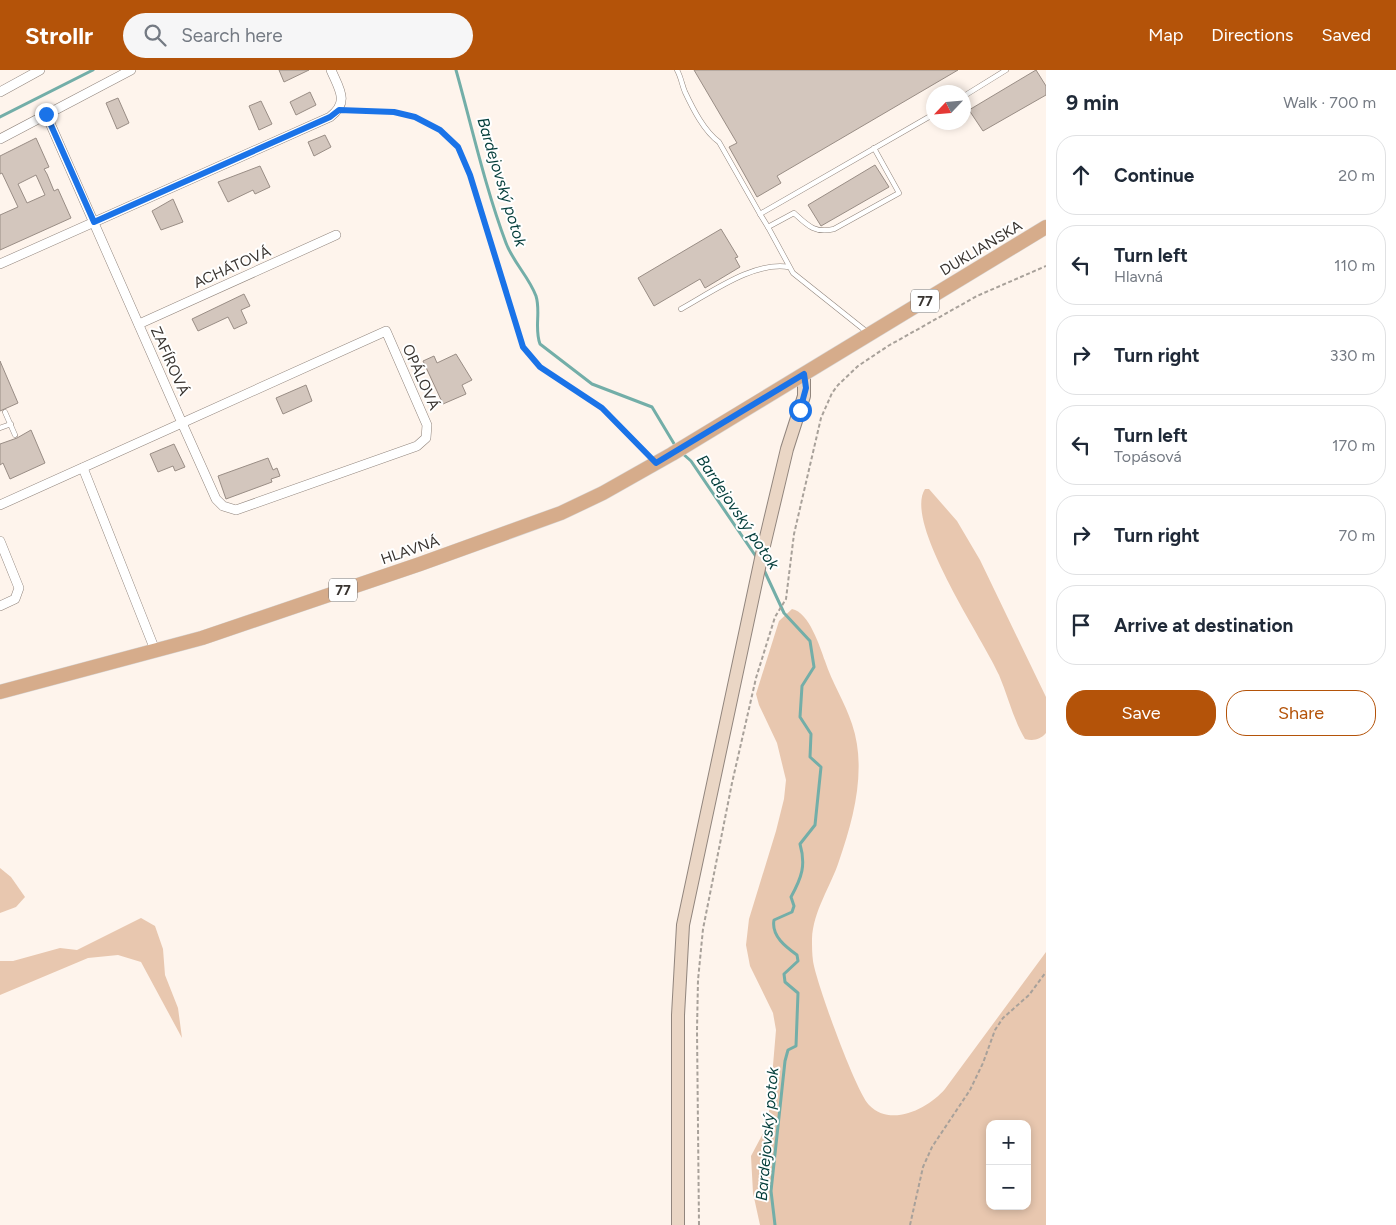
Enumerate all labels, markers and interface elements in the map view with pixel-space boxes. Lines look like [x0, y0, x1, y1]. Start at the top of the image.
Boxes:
search box [123, 13, 473, 58]
text: Strollr [25, 21, 93, 50]
icon: search [141, 21, 169, 49]
text: Search here [181, 24, 283, 47]
text: Map [1148, 24, 1183, 46]
text: Directions [1211, 24, 1293, 46]
text: Saved [1321, 24, 1371, 46]
north arrow [926, 85, 971, 130]
text: 9 min [1066, 90, 1119, 115]
text: Walk · 700 m [1283, 93, 1376, 112]
route end [35, 103, 58, 126]
water label: Bardejovský potok [473, 115, 531, 250]
icon: ahead [1067, 161, 1095, 189]
text: Continue [1114, 164, 1194, 187]
text: 20 m [1338, 166, 1375, 185]
street label: DUKLIANSKA [937, 217, 1025, 279]
street label: ACHÁTOVÁ [191, 242, 273, 292]
text: Turn left [1114, 244, 1188, 267]
icon: left [1067, 251, 1095, 279]
text: 110 m [1334, 256, 1375, 275]
text: Hlavná [1114, 267, 1163, 286]
road number: 77 [911, 290, 939, 312]
street label: ZAFÍROVÁ [147, 324, 193, 398]
street label: OPÁLOVÁ [399, 341, 443, 413]
icon: right [1067, 341, 1095, 369]
text: Turn right [1114, 344, 1200, 367]
text: 330 m [1330, 346, 1375, 365]
route start [789, 399, 812, 422]
text: Turn left [1114, 424, 1188, 447]
icon: left [1067, 431, 1095, 459]
text: 170 m [1332, 436, 1375, 455]
text: Topásová [1114, 447, 1182, 466]
water label: Bardejovský potok [693, 451, 784, 574]
icon: right [1067, 521, 1095, 549]
text: Turn right [1114, 524, 1200, 547]
text: 70 m [1339, 526, 1375, 545]
street label: HLAVNÁ [378, 532, 442, 568]
road number: 77 [329, 578, 357, 602]
icon: arrive [1067, 611, 1095, 639]
text: Arrive at destination [1114, 614, 1293, 637]
button: Save [1066, 690, 1216, 736]
button: Share [1226, 690, 1376, 736]
water label: Bardejovský potok [752, 1065, 782, 1202]
map controls [986, 1120, 1031, 1210]
button: + [986, 1120, 1031, 1165]
button: − [986, 1165, 1031, 1210]

